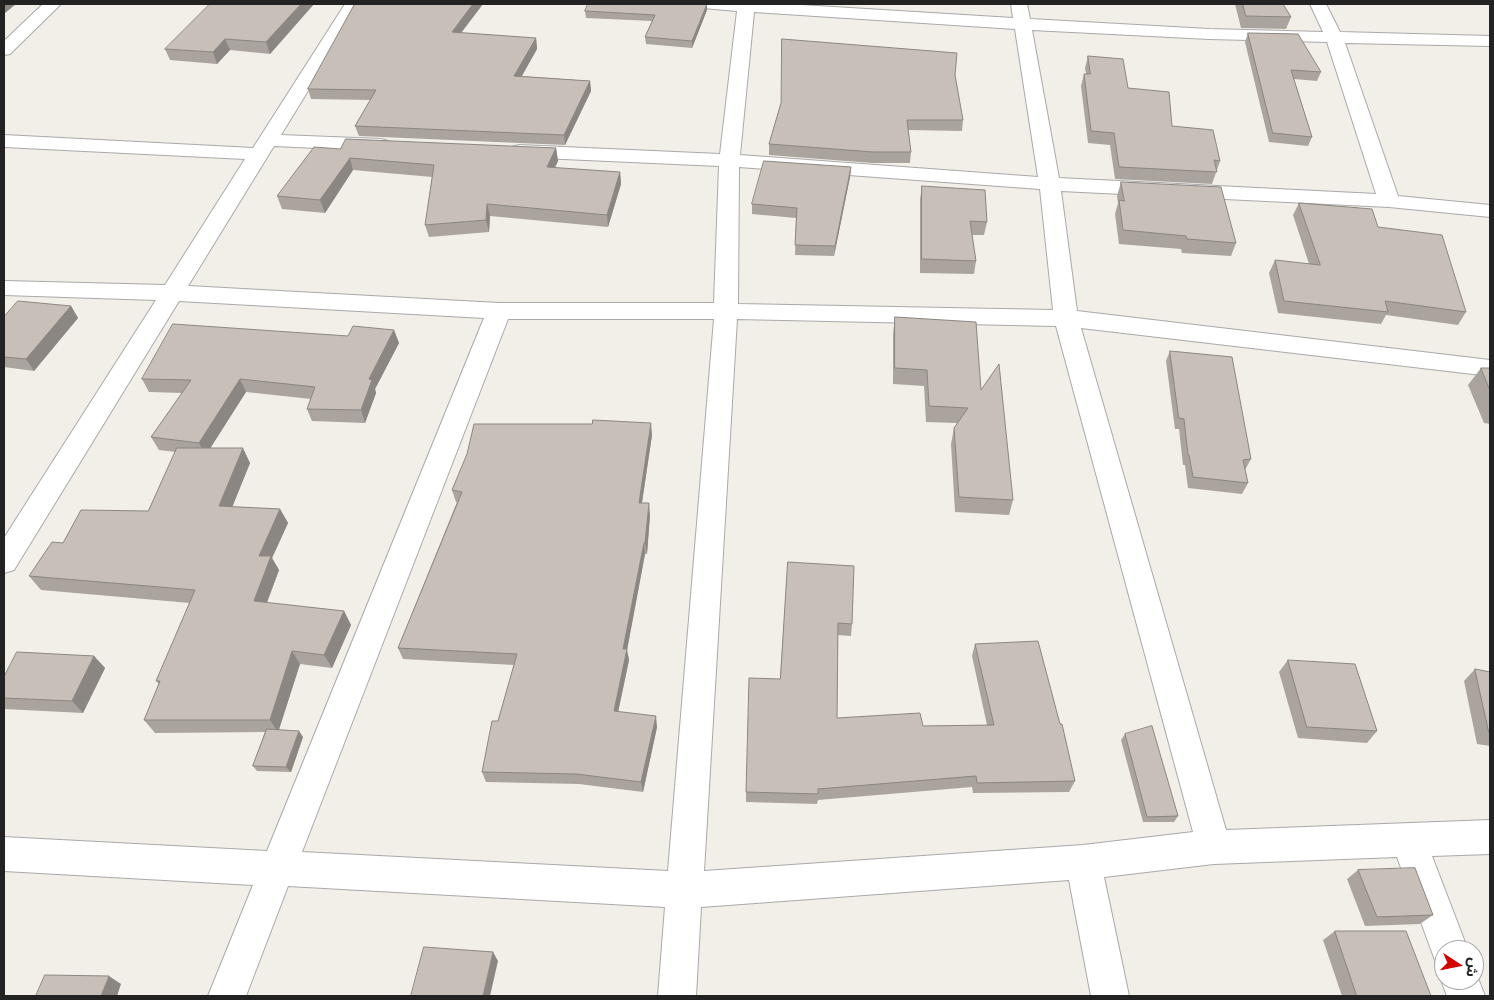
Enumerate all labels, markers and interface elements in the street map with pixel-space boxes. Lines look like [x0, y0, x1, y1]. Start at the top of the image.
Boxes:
north arrow [1434, 940, 1484, 990]
text: ش [1463, 957, 1483, 979]

